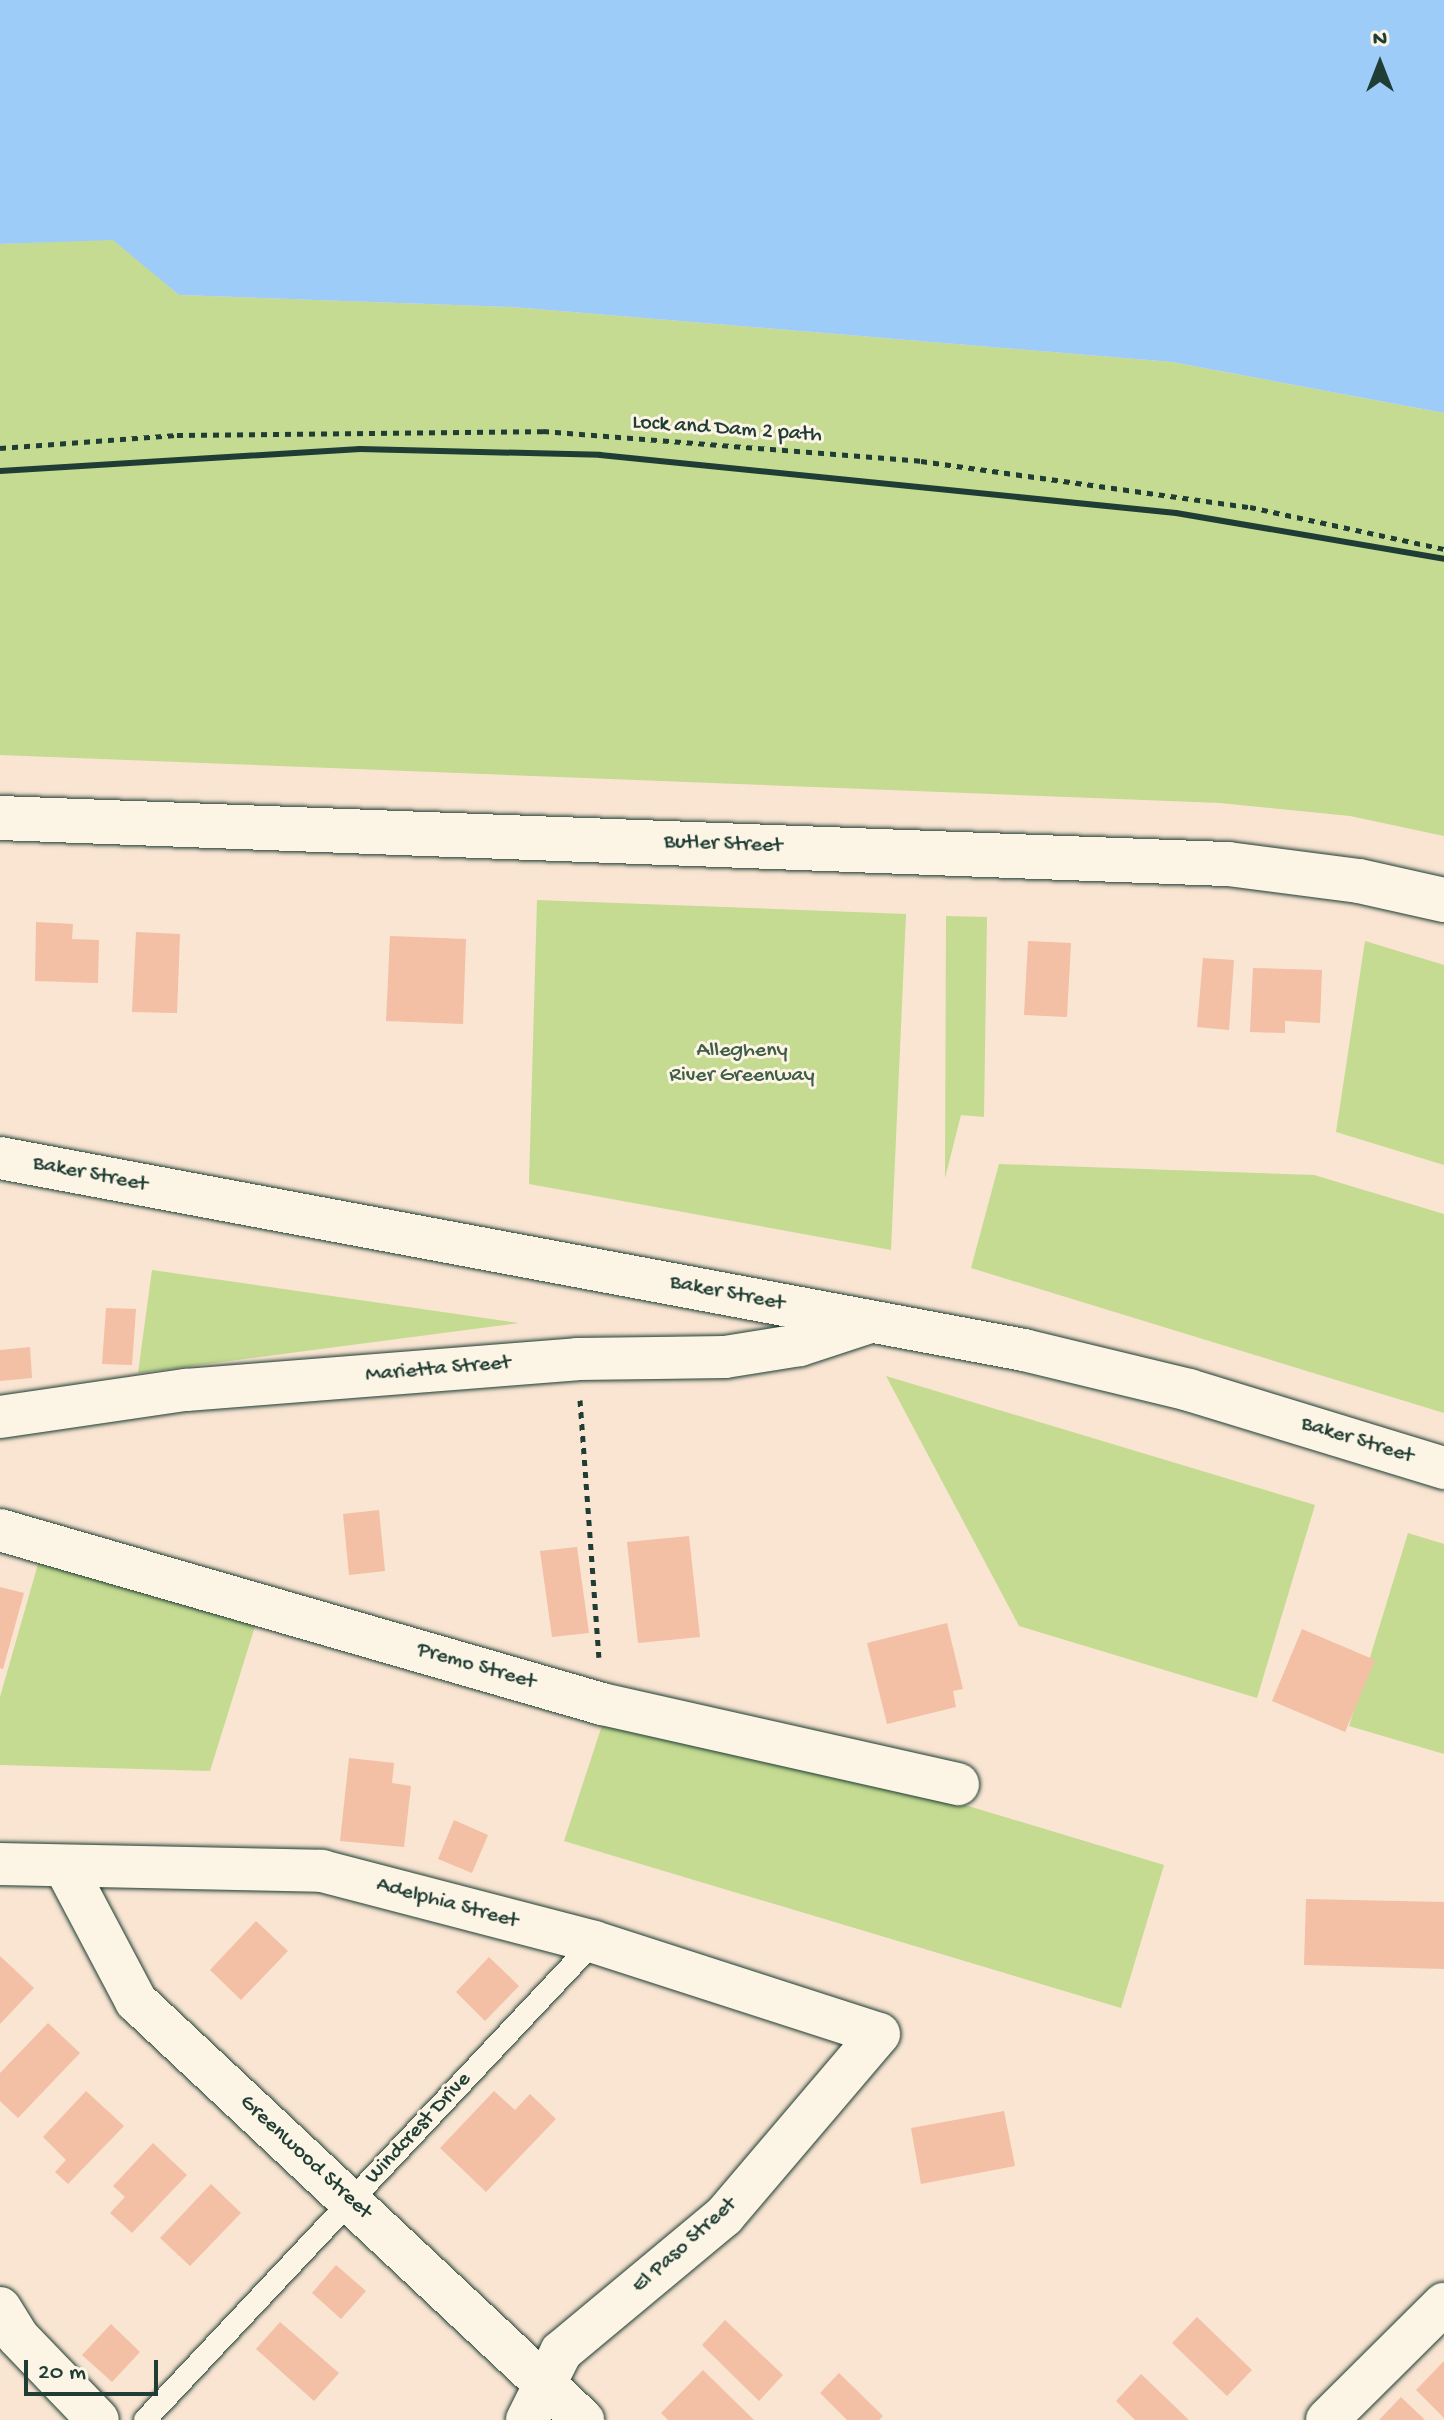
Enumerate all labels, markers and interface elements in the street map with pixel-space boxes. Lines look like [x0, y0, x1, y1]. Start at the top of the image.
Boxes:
north arrow [1340, 24, 1420, 104]
text: N [1373, 27, 1387, 53]
street label: Lock and Dam 2 path [631, 410, 823, 450]
street label: Butler Street [663, 830, 783, 860]
park label: Allegheny River Greenway [669, 1038, 815, 1090]
street label: Baker Street [30, 1151, 150, 1199]
street label: Baker Street [667, 1270, 787, 1318]
street label: Marietta Street [364, 1351, 512, 1389]
street label: Baker Street [1298, 1411, 1416, 1471]
street label: Premo Street [414, 1637, 538, 1697]
street label: Adelphia Street [373, 1872, 521, 1936]
street label: Windcrest Drive [360, 2067, 478, 2191]
street label: Greenwood Street [233, 2090, 377, 2226]
street label: El Paso Street [627, 2192, 743, 2300]
scale bar [28, 2344, 162, 2394]
text: 20 m [38, 2359, 86, 2388]

